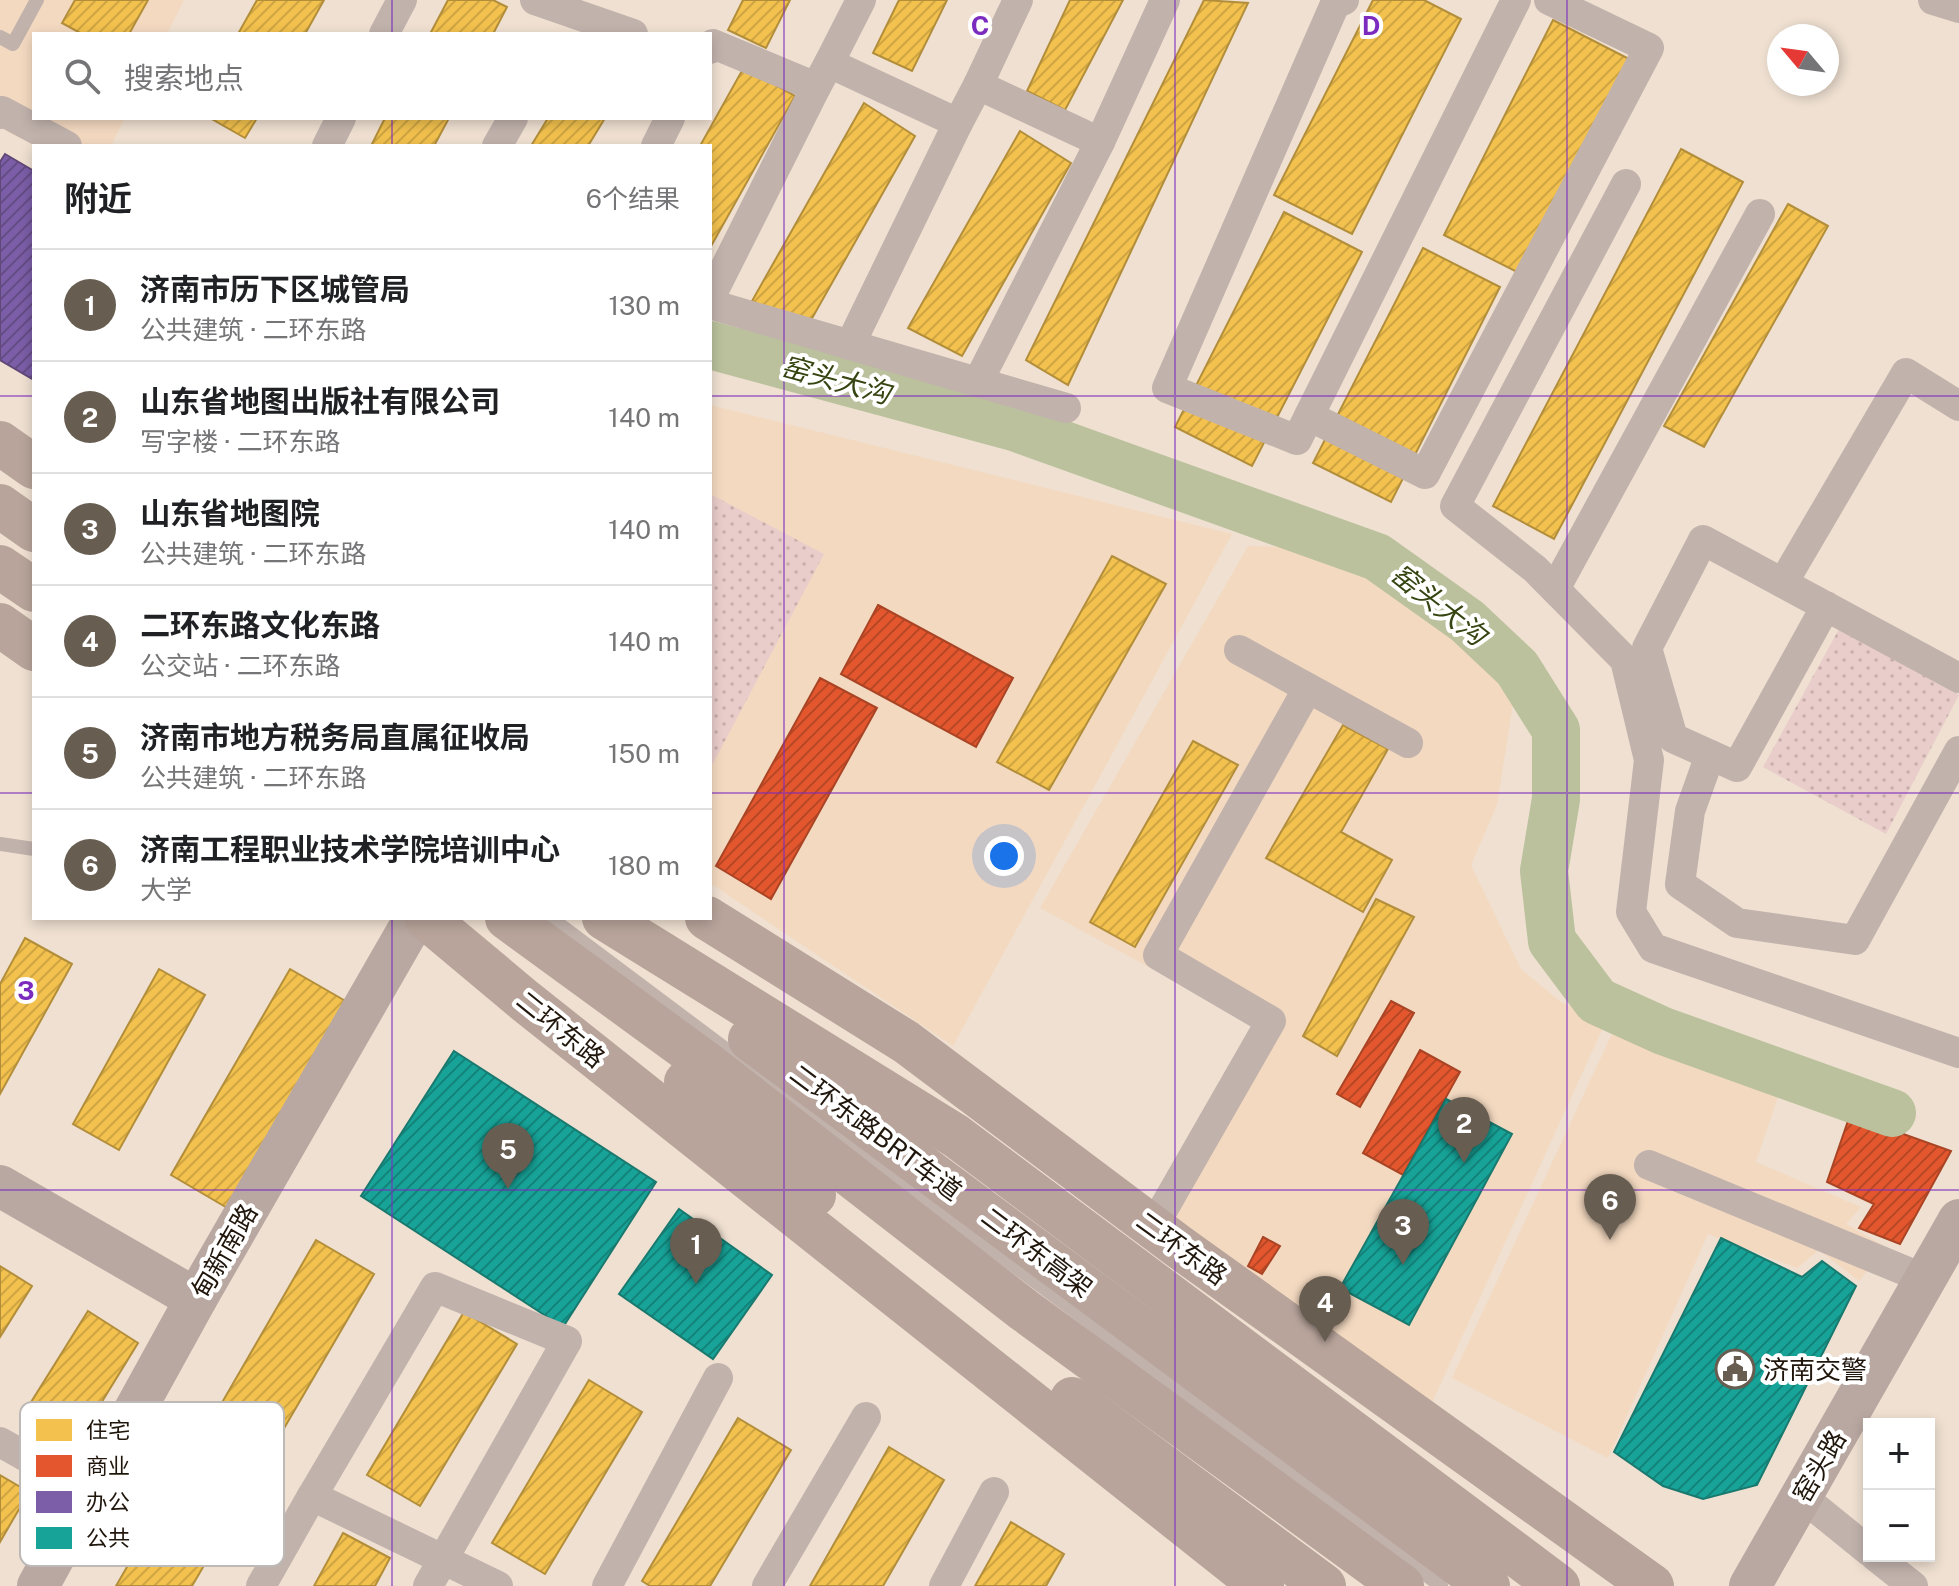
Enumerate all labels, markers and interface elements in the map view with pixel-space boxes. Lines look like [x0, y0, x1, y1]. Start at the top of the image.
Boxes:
text: C [971, 10, 989, 41]
text: D [1362, 10, 1380, 41]
north arrow [1767, 24, 1839, 96]
search box [32, 32, 712, 120]
icon: search [60, 54, 104, 98]
text: 搜索地点 [124, 60, 244, 96]
text: 附近 [64, 179, 132, 219]
text: 6个结果 [586, 183, 680, 214]
text: 济南市历下区城管局 [140, 271, 410, 307]
text: 1 [84, 290, 96, 321]
text: 130 m [608, 290, 680, 321]
text: 公共建筑 · 二环东路 [140, 314, 366, 345]
water label: 窑头大沟 [778, 349, 897, 410]
text: 山东省地图出版社有限公司 [140, 383, 500, 419]
text: 2 [82, 402, 98, 433]
text: 140 m [608, 402, 680, 433]
text: 写字楼 · 二环东路 [140, 426, 340, 457]
text: 山东省地图院 [140, 495, 320, 531]
text: 3 [81, 514, 99, 545]
text: 140 m [608, 514, 680, 545]
text: 公共建筑 · 二环东路 [140, 538, 366, 569]
water label: 窑头大沟 [1385, 557, 1496, 653]
text: 二环东路文化东路 [140, 607, 380, 643]
text: 4 [81, 626, 99, 657]
text: 140 m [608, 626, 680, 657]
text: 公交站 · 二环东路 [140, 650, 340, 681]
text: 济南市地方税务局直属征收局 [140, 719, 530, 755]
text: 5 [81, 738, 99, 769]
text: 150 m [608, 738, 680, 769]
text: 公共建筑 · 二环东路 [140, 762, 366, 793]
text: 济南工程职业技术学院培训中心 [140, 831, 560, 867]
your location [984, 836, 1024, 876]
text: 6 [81, 850, 99, 881]
text: 180 m [608, 850, 680, 881]
text: 大学 [140, 874, 192, 905]
text: 3 [17, 975, 35, 1006]
street label: 二环东路 [511, 984, 611, 1074]
street label: 二环东路BRT车道 [784, 1058, 968, 1206]
pin: 2 [1438, 1097, 1490, 1163]
pin: 5 [482, 1123, 534, 1189]
pin: 6 [1584, 1174, 1636, 1240]
street label: 甸新南路 [185, 1198, 263, 1304]
pin: 3 [1377, 1199, 1429, 1265]
street label: 二环东高架 [976, 1200, 1098, 1304]
street label: 二环东路 [1131, 1205, 1233, 1291]
pin: 1 [670, 1218, 722, 1284]
pin: 4 [1299, 1276, 1351, 1342]
public building icon: 济南交警 [1714, 1348, 1756, 1390]
place label: 济南交警 [1763, 1354, 1867, 1385]
legend [20, 1402, 284, 1566]
text: 住宅 [86, 1417, 130, 1443]
map controls [1863, 1418, 1935, 1562]
button: + [1863, 1418, 1935, 1490]
street label: 窑头路 [1786, 1424, 1852, 1508]
text: 商业 [86, 1453, 130, 1479]
text: 办公 [86, 1489, 130, 1515]
button: − [1863, 1490, 1935, 1562]
text: 公共 [86, 1525, 130, 1551]

